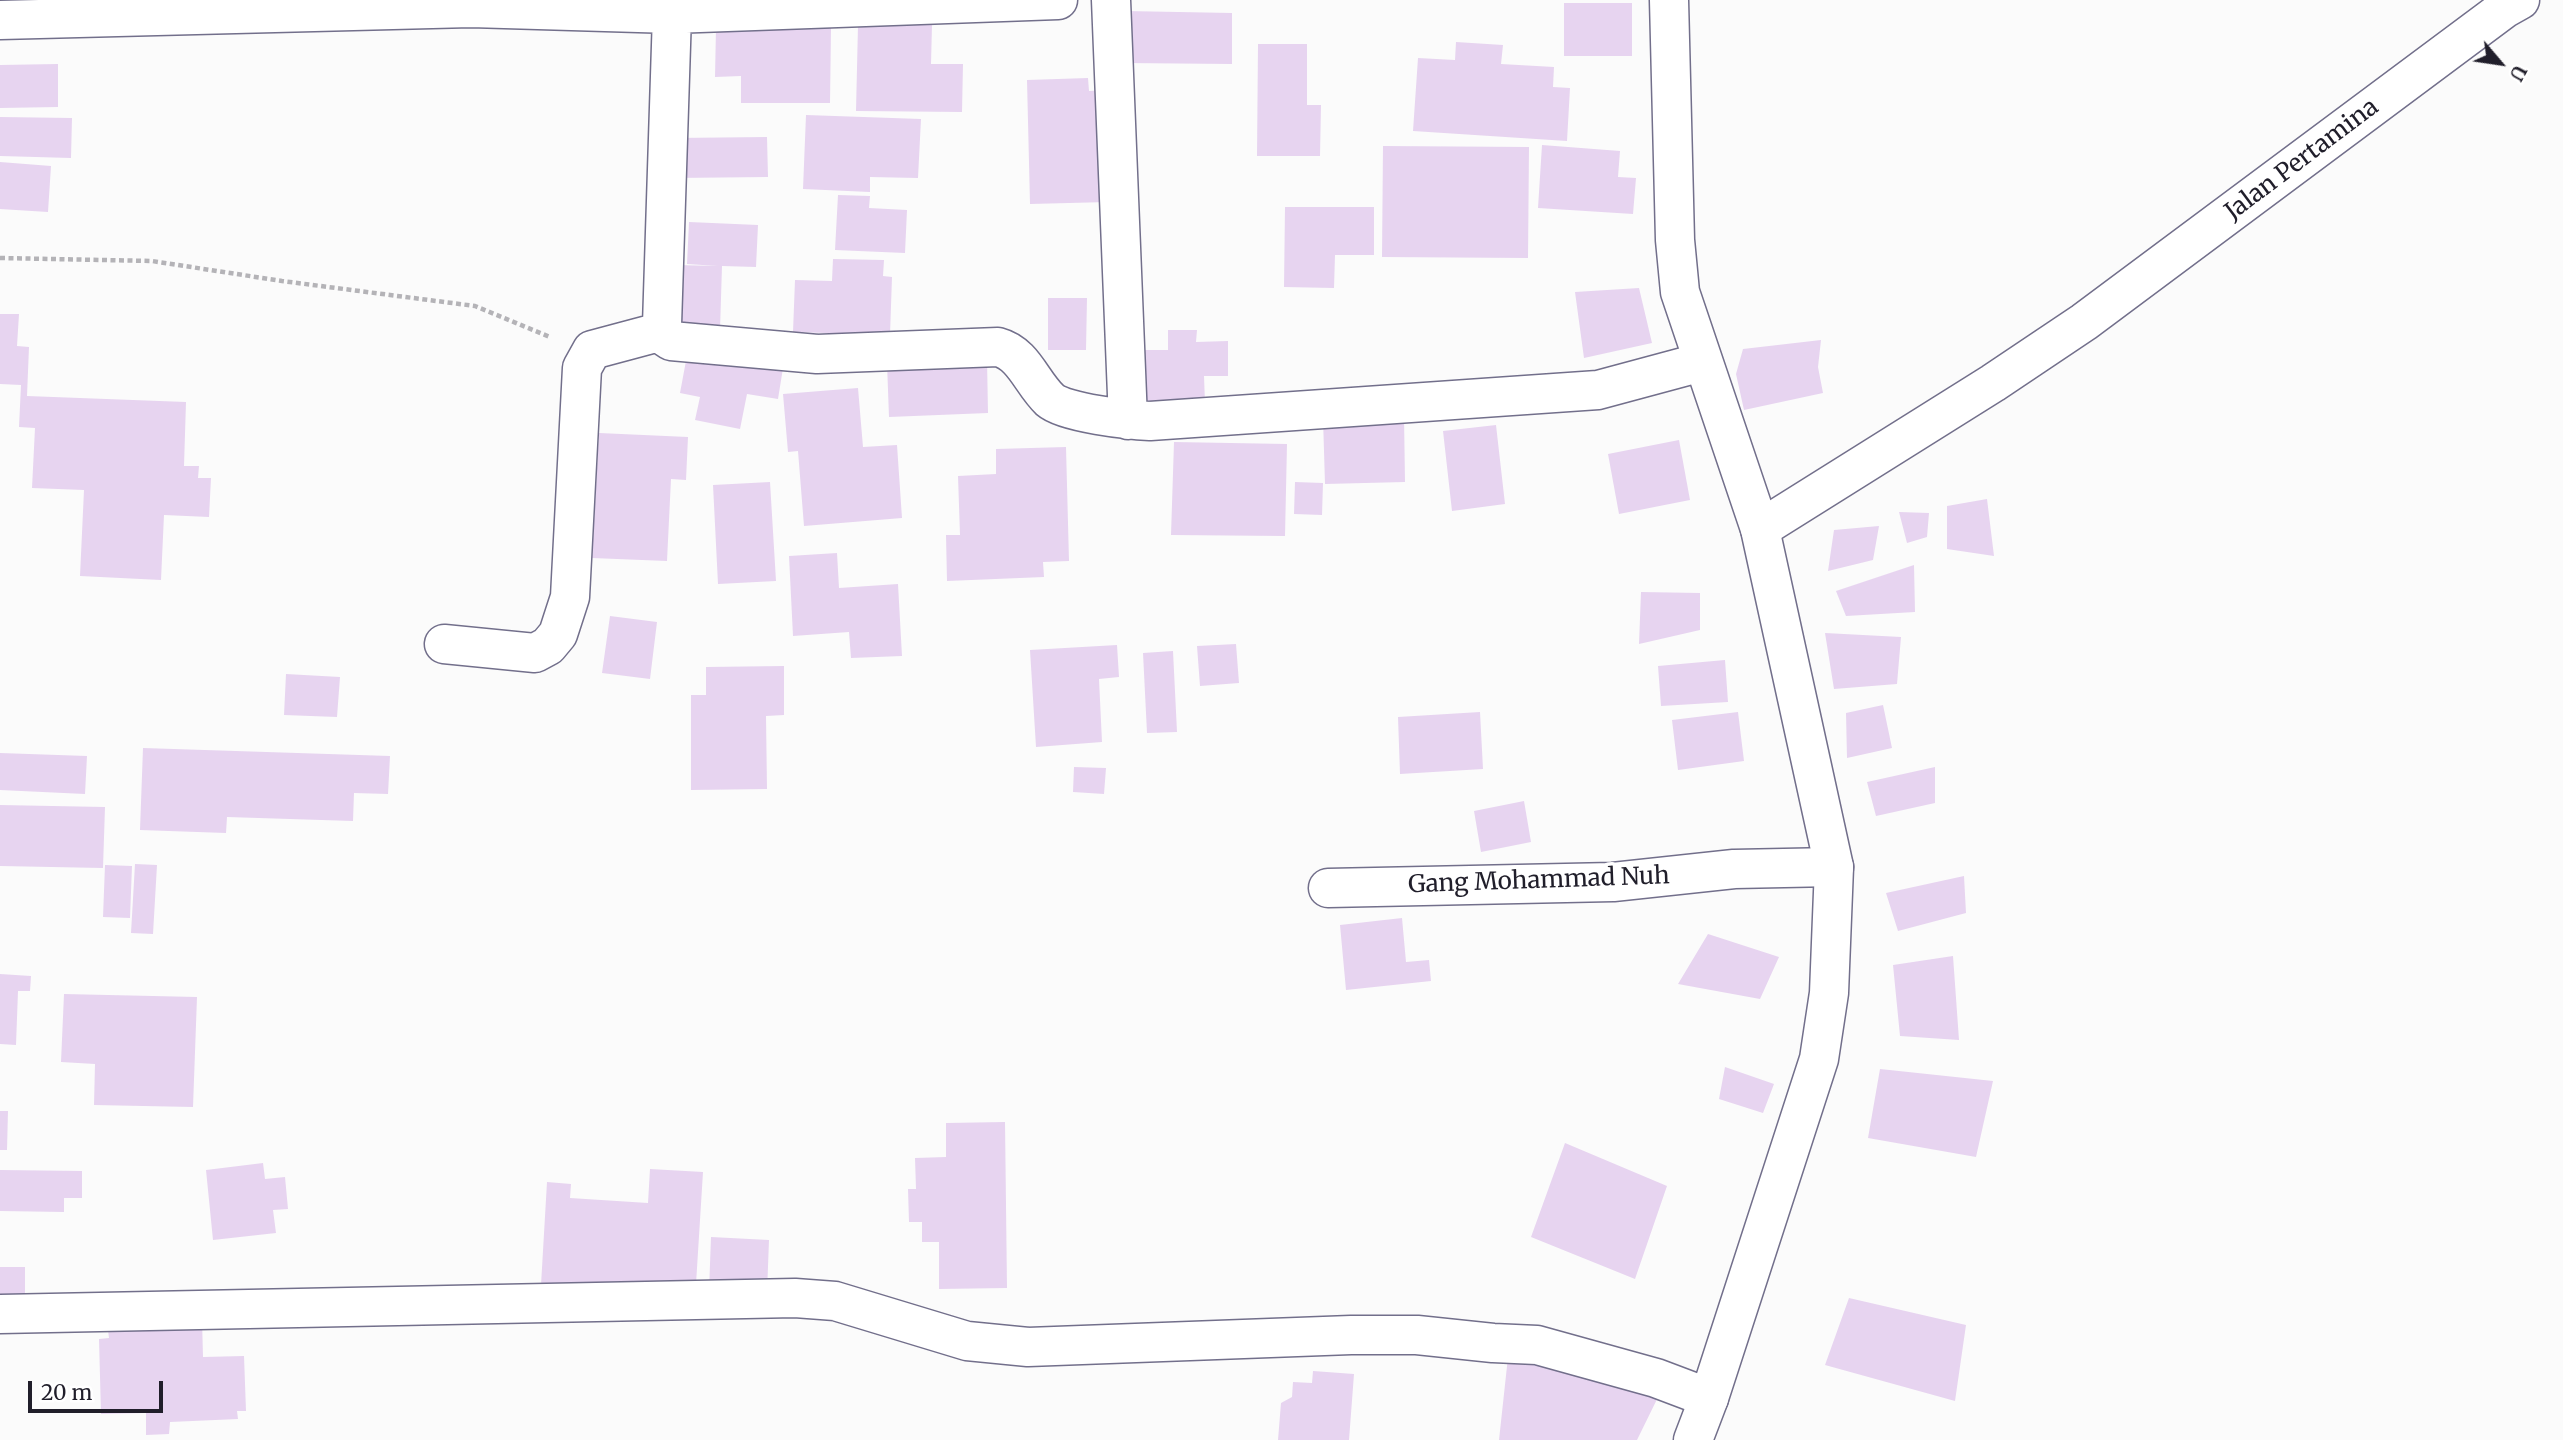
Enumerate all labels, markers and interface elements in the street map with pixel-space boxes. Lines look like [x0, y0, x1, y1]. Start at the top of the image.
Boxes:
north arrow [2465, 28, 2535, 98]
text: U [2504, 61, 2532, 85]
street label: Jalan Pertamina [2220, 93, 2384, 227]
street label: Gang Mohammad Nuh [1408, 862, 1670, 900]
scale bar [32, 1366, 166, 1410]
text: 20 m [41, 1379, 92, 1406]

